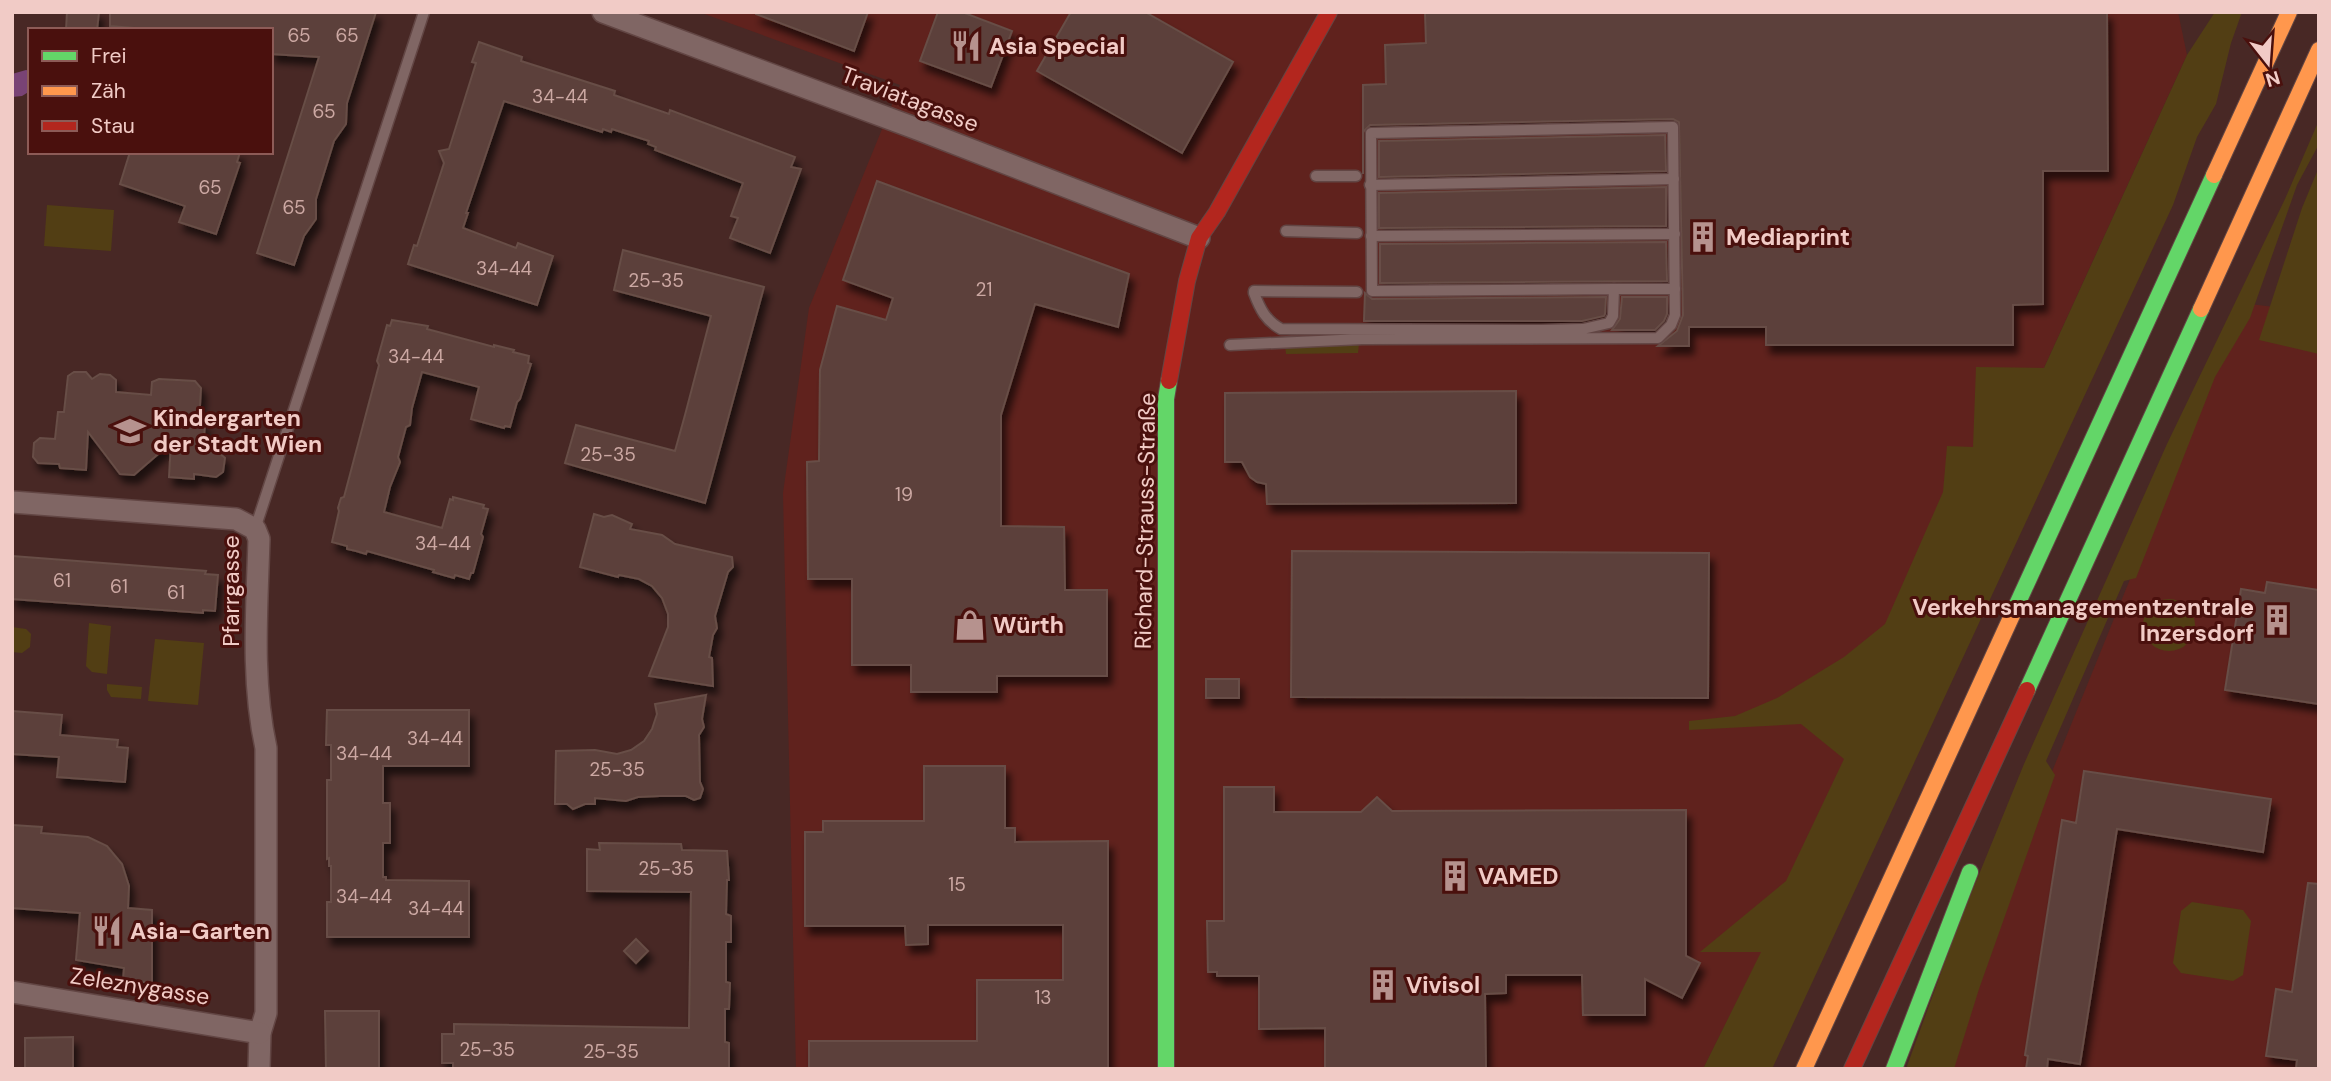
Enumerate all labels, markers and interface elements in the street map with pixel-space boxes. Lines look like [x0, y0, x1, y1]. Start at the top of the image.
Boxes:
house number: 65 [287, 23, 311, 48]
house number: 65 [335, 23, 359, 48]
legend [28, 28, 273, 154]
north arrow [2233, 28, 2303, 98]
restaurant icon: Asia Special [949, 29, 983, 63]
place label: Asia Special [989, 31, 1125, 61]
text: Frei [91, 42, 127, 70]
street label: Traviatagasse [837, 59, 983, 139]
text: N [2263, 65, 2283, 93]
text: Zäh [91, 77, 126, 105]
house number: 34-44 [532, 84, 588, 109]
house number: 65 [312, 99, 336, 124]
text: Stau [91, 112, 135, 140]
house number: 65 [198, 175, 222, 200]
house number: 65 [282, 195, 306, 220]
building icon: Mediaprint [1686, 220, 1720, 254]
place label: Mediaprint [1726, 222, 1850, 252]
house number: 34-44 [476, 256, 532, 281]
house number: 25-35 [628, 268, 684, 293]
house number: 21 [976, 277, 992, 302]
house number: 34-44 [388, 344, 444, 369]
street label: Richard-Strauss-Straße [1128, 393, 1162, 649]
place label: Kindergarten der Stadt Wien [153, 403, 322, 459]
school or university icon: Kindergarten der Stadt Wien [113, 414, 147, 448]
house number: 25-35 [580, 442, 636, 467]
house number: 19 [895, 482, 913, 507]
house number: 34-44 [415, 531, 471, 556]
street label: Pfarrgasse [216, 535, 246, 647]
house number: 61 [53, 568, 71, 593]
house number: 61 [110, 574, 128, 599]
house number: 61 [167, 580, 185, 605]
place label: Verkehrsmanagementzentrale Inzersdorf [1912, 592, 2254, 648]
building icon: Verkehrsmanagementzentrale Inzersdorf [2260, 603, 2294, 637]
shop icon: Würth [953, 608, 987, 642]
place label: Würth [993, 610, 1064, 640]
house number: 34-44 [407, 726, 463, 751]
house number: 34-44 [336, 741, 392, 766]
house number: 25-35 [589, 757, 645, 782]
house number: 25-35 [638, 856, 694, 881]
building icon: VAMED [1438, 859, 1472, 893]
place label: VAMED [1478, 861, 1559, 891]
house number: 15 [948, 872, 966, 897]
house number: 34-44 [336, 884, 392, 909]
house number: 34-44 [408, 896, 464, 921]
restaurant icon: Asia-Garten [90, 914, 124, 948]
place label: Asia-Garten [130, 916, 270, 946]
street label: Zeleznygasse [68, 960, 212, 1012]
building icon: Vivisol [1366, 968, 1400, 1002]
place label: Vivisol [1406, 970, 1480, 1000]
house number: 13 [1034, 985, 1052, 1010]
house number: 25-35 [459, 1037, 515, 1062]
house number: 25-35 [583, 1039, 639, 1064]

